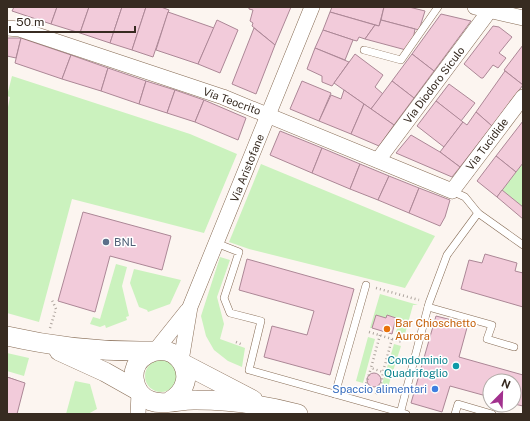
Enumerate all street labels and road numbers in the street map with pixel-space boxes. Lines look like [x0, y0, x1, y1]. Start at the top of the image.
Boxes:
street label: Via Diodoro Siculo [401, 44, 467, 126]
street label: Via Teocrito [202, 85, 262, 117]
street label: Via Tucidide [464, 116, 510, 172]
street label: Via Aristofane [228, 132, 266, 204]

